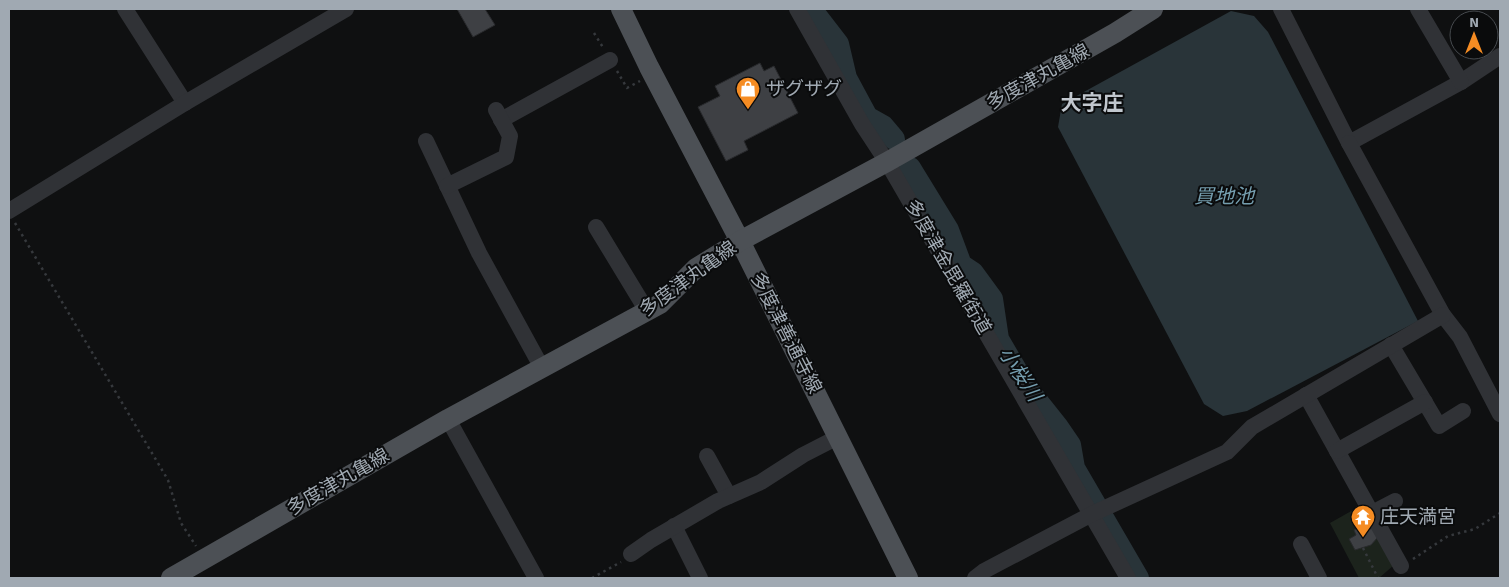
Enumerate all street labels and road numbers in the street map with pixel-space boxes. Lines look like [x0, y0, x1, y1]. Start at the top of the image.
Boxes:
street label: 多度津丸亀線 [982, 39, 1094, 115]
street label: 多度津金毘羅街道 [900, 195, 996, 339]
street label: 多度津丸亀線 [635, 236, 741, 322]
street label: 多度津善通寺線 [745, 268, 827, 398]
street label: 多度津丸亀線 [283, 443, 393, 521]

